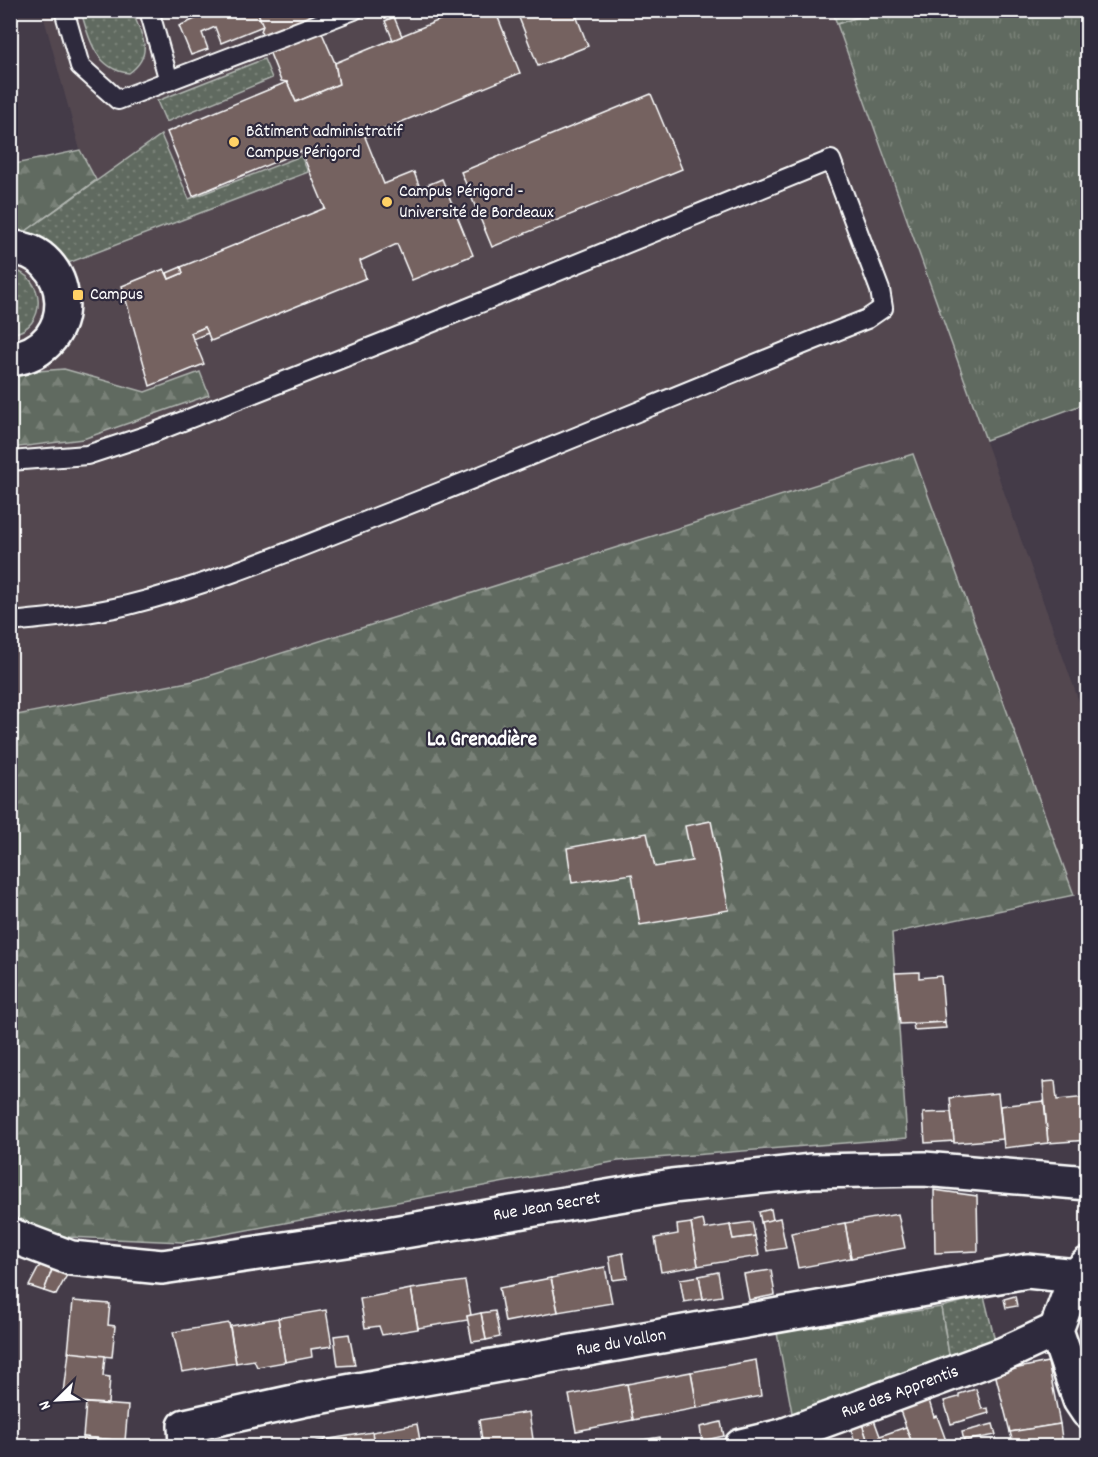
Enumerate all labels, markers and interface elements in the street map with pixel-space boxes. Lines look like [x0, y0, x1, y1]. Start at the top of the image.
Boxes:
place label: Bâtiment administratif Campus Périgord [246, 120, 403, 166]
marker: Bâtiment administratif Campus Périgord [227, 135, 241, 149]
place label: Campus Périgord - Université de Bordeaux [399, 180, 554, 226]
marker: Campus Périgord - Université de Bordeaux [380, 195, 394, 209]
place label: Campus [90, 283, 143, 308]
marker: Campus [71, 288, 85, 302]
district label: La Grenadière [427, 726, 537, 756]
street label: Rue Jean Secret [491, 1186, 603, 1228]
street label: Rue du Vallon [574, 1323, 668, 1363]
street label: Rue des Apprentis [838, 1359, 962, 1426]
north arrow [27, 1370, 87, 1430]
text: N [33, 1397, 58, 1413]

